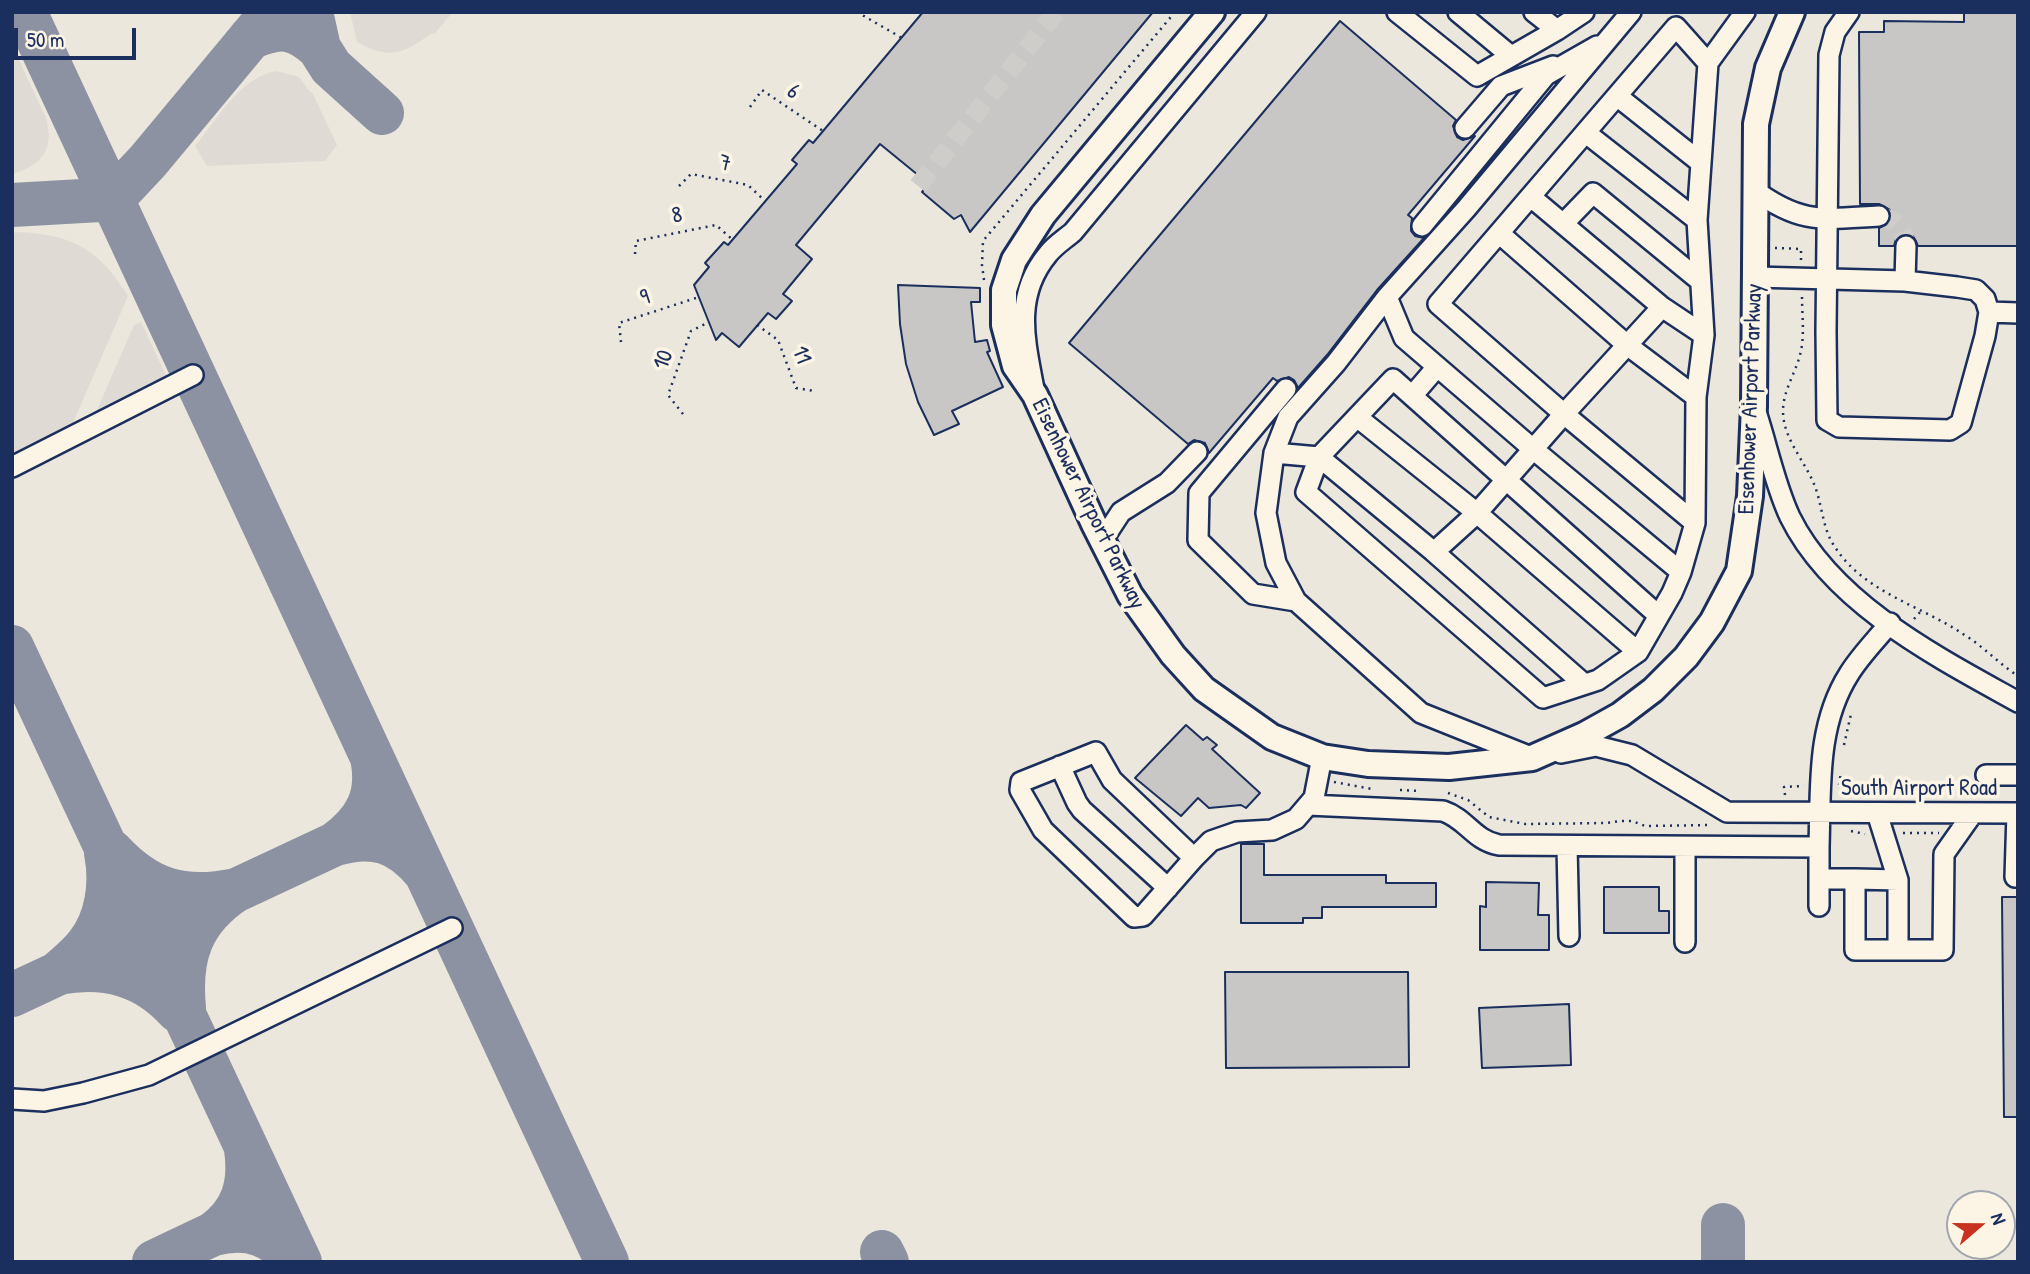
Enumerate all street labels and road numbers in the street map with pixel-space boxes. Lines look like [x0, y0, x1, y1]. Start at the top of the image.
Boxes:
street label: 6 [781, 78, 805, 106]
street label: 7 [717, 149, 733, 179]
street label: 8 [669, 201, 685, 231]
street label: Eisenhower Airport Parkway [1733, 283, 1769, 515]
street label: 9 [637, 284, 653, 312]
street label: 11 [785, 342, 817, 368]
street label: 10 [648, 347, 680, 373]
street label: Eisenhower Airport Parkway [1025, 394, 1151, 614]
street label: South Airport Road [1841, 775, 1997, 803]

